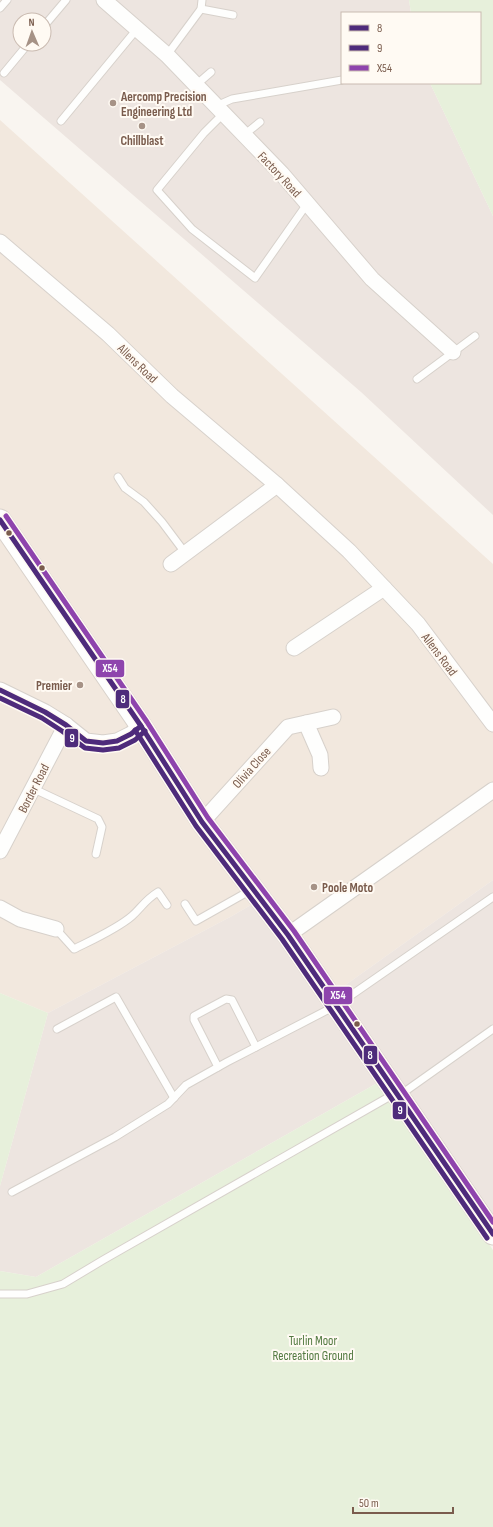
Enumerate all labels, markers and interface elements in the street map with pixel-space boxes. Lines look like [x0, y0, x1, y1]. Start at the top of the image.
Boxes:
north arrow [12, 12, 52, 52]
legend [341, 12, 481, 84]
text: N [29, 16, 35, 29]
text: 8 [377, 21, 382, 36]
text: 9 [377, 41, 382, 56]
text: X54 [376, 61, 392, 76]
place label: Aercomp Precision Engineering Ltd [120, 89, 207, 120]
marker: Aercomp Precision Engineering Ltd [108, 98, 118, 108]
marker: Chillblast [137, 121, 147, 131]
place label: Chillblast [120, 133, 164, 149]
street label: Factory Road [254, 149, 304, 201]
street label: Allens Road [113, 340, 161, 387]
unlabelled marker [4, 528, 14, 538]
unlabelled marker [37, 563, 47, 573]
street label: Allens Road [417, 629, 461, 679]
line badge: X54 [95, 659, 125, 678]
text: X54 [101, 662, 118, 675]
place label: Premier [36, 678, 72, 694]
marker: Premier [75, 680, 85, 690]
line badge: 8 [115, 689, 130, 709]
text: 8 [120, 693, 126, 706]
line badge: 9 [64, 728, 79, 748]
text: 9 [69, 732, 75, 745]
street label: Olivia Close [229, 744, 274, 792]
street label: Border Road [15, 761, 53, 816]
place label: Poole Moto [322, 880, 374, 896]
marker: Poole Moto [309, 882, 319, 892]
line badge: X54 [323, 986, 353, 1005]
text: X54 [329, 989, 346, 1002]
unlabelled marker [352, 1019, 362, 1029]
line badge: 8 [363, 1045, 378, 1065]
text: 8 [367, 1049, 373, 1062]
line badge: 9 [392, 1101, 407, 1120]
text: 9 [397, 1104, 403, 1117]
park label: Turlin Moor Recreation Ground [272, 1333, 354, 1364]
scale bar [353, 1489, 453, 1515]
text: 50 m [359, 1496, 379, 1511]

